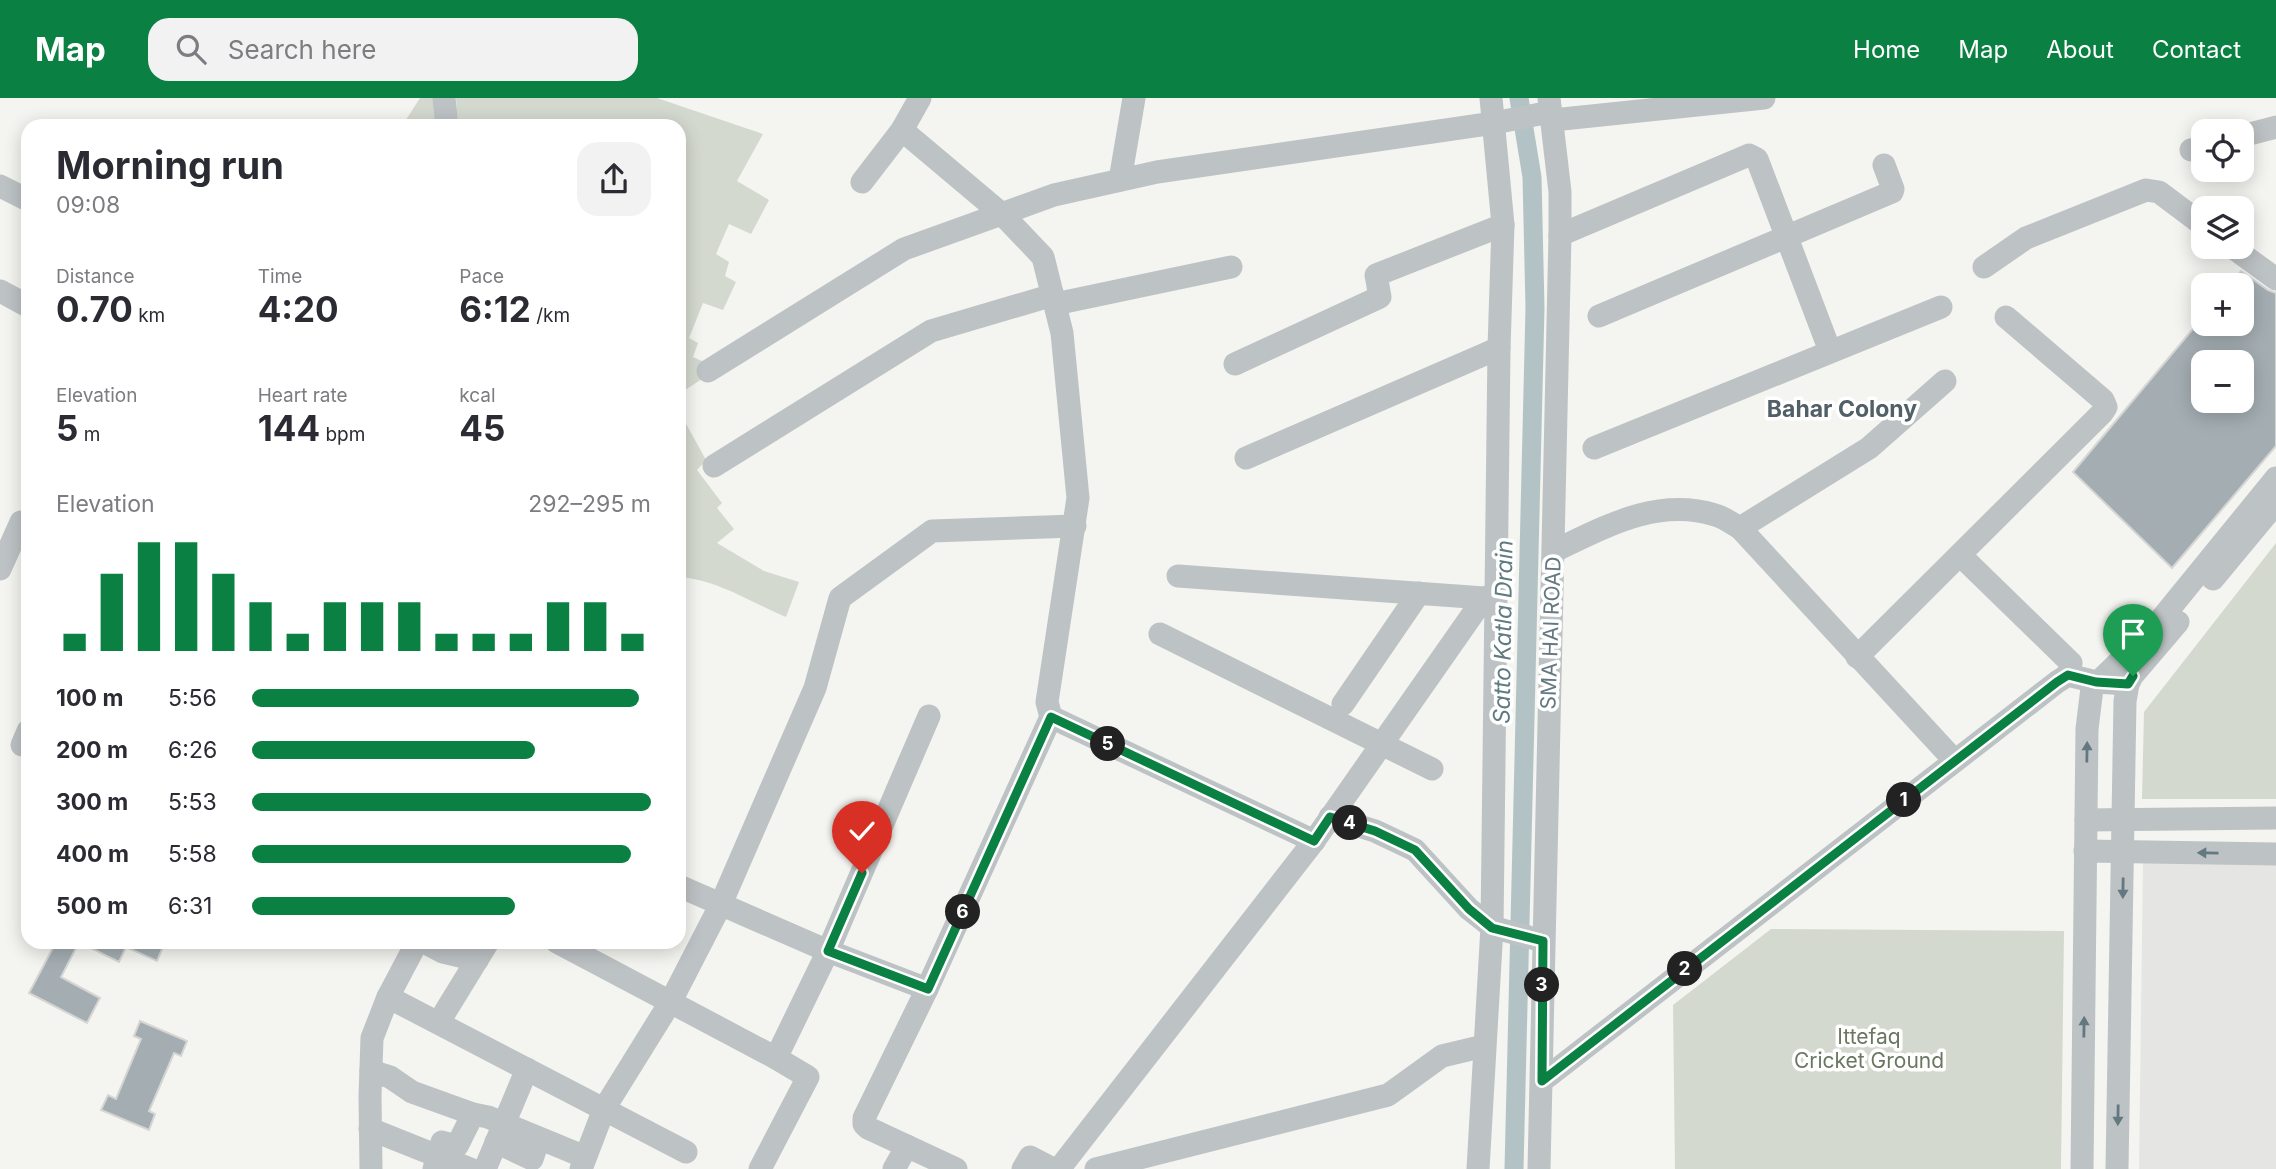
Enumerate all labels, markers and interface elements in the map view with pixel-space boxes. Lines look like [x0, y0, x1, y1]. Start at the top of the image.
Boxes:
search box [148, 18, 638, 81]
text: Map [35, 29, 106, 69]
icon: search [172, 30, 210, 68]
text: Search here [228, 34, 376, 65]
text: Home [1853, 35, 1920, 64]
text: Map [1958, 35, 2008, 64]
text: About [2046, 35, 2114, 64]
text: Contact [2152, 35, 2241, 64]
map controls [2191, 119, 2254, 413]
button: locate [2191, 119, 2254, 182]
text: Morning run [56, 142, 284, 188]
button: share [577, 142, 651, 216]
text: 09:08 [56, 191, 120, 219]
button: layers [2191, 196, 2254, 259]
text: Distance [56, 265, 134, 288]
text: Time [258, 265, 302, 288]
text: Pace [459, 265, 504, 288]
button: + [2191, 273, 2254, 336]
text: 0.70 [56, 288, 133, 330]
text: 4:20 [258, 288, 339, 330]
text: 6:12 [459, 288, 531, 330]
text: km [133, 304, 165, 327]
text: /km [531, 304, 570, 327]
button: − [2191, 350, 2254, 413]
text: Elevation [56, 384, 137, 407]
text: Heart rate [258, 384, 348, 407]
text: kcal [459, 384, 496, 407]
district label: Bahar Colony [1767, 395, 1917, 423]
text: 5 [56, 407, 78, 449]
text: 144 [258, 407, 320, 449]
text: 45 [459, 407, 505, 449]
text: m [78, 423, 100, 446]
text: bpm [320, 423, 365, 446]
text: Elevation [56, 490, 155, 518]
text: 292–295 m [528, 490, 651, 518]
water label: Satto Katla Drain [1487, 540, 1519, 724]
street label: SMA HAI ROAD [1535, 556, 1566, 710]
pin [2103, 604, 2163, 676]
icon: arrive [2114, 615, 2152, 653]
text: 100 m [56, 684, 123, 712]
text: 5:56 [168, 684, 217, 712]
pin: 5 [1090, 726, 1126, 762]
text: 5 [1101, 732, 1114, 755]
text: 200 m [56, 736, 128, 764]
text: 6:26 [168, 736, 217, 764]
one-way arrow [2081, 740, 2093, 762]
pin: 1 [1886, 782, 1922, 818]
text: 300 m [56, 788, 128, 816]
text: 5:53 [168, 788, 217, 816]
text: 1 [1899, 788, 1908, 811]
pin [832, 801, 892, 873]
pin: 4 [1332, 806, 1368, 840]
text: 4 [1343, 811, 1356, 834]
icon: check [843, 812, 881, 850]
text: 400 m [56, 840, 129, 868]
text: 5:58 [168, 840, 217, 868]
one-way arrow [2197, 847, 2219, 859]
one-way arrow [2117, 877, 2128, 899]
text: 500 m [56, 892, 128, 920]
text: 6:31 [168, 892, 212, 920]
pin: 6 [946, 894, 981, 930]
text: 6 [956, 900, 969, 923]
pin: 2 [1668, 952, 1702, 986]
text: 2 [1679, 957, 1690, 980]
pin: 3 [1524, 968, 1560, 1002]
text: 3 [1535, 973, 1548, 996]
one-way arrow [2078, 1016, 2089, 1038]
park label: Ittefaq Cricket Ground [1794, 1024, 1944, 1073]
one-way arrow [2112, 1104, 2124, 1126]

